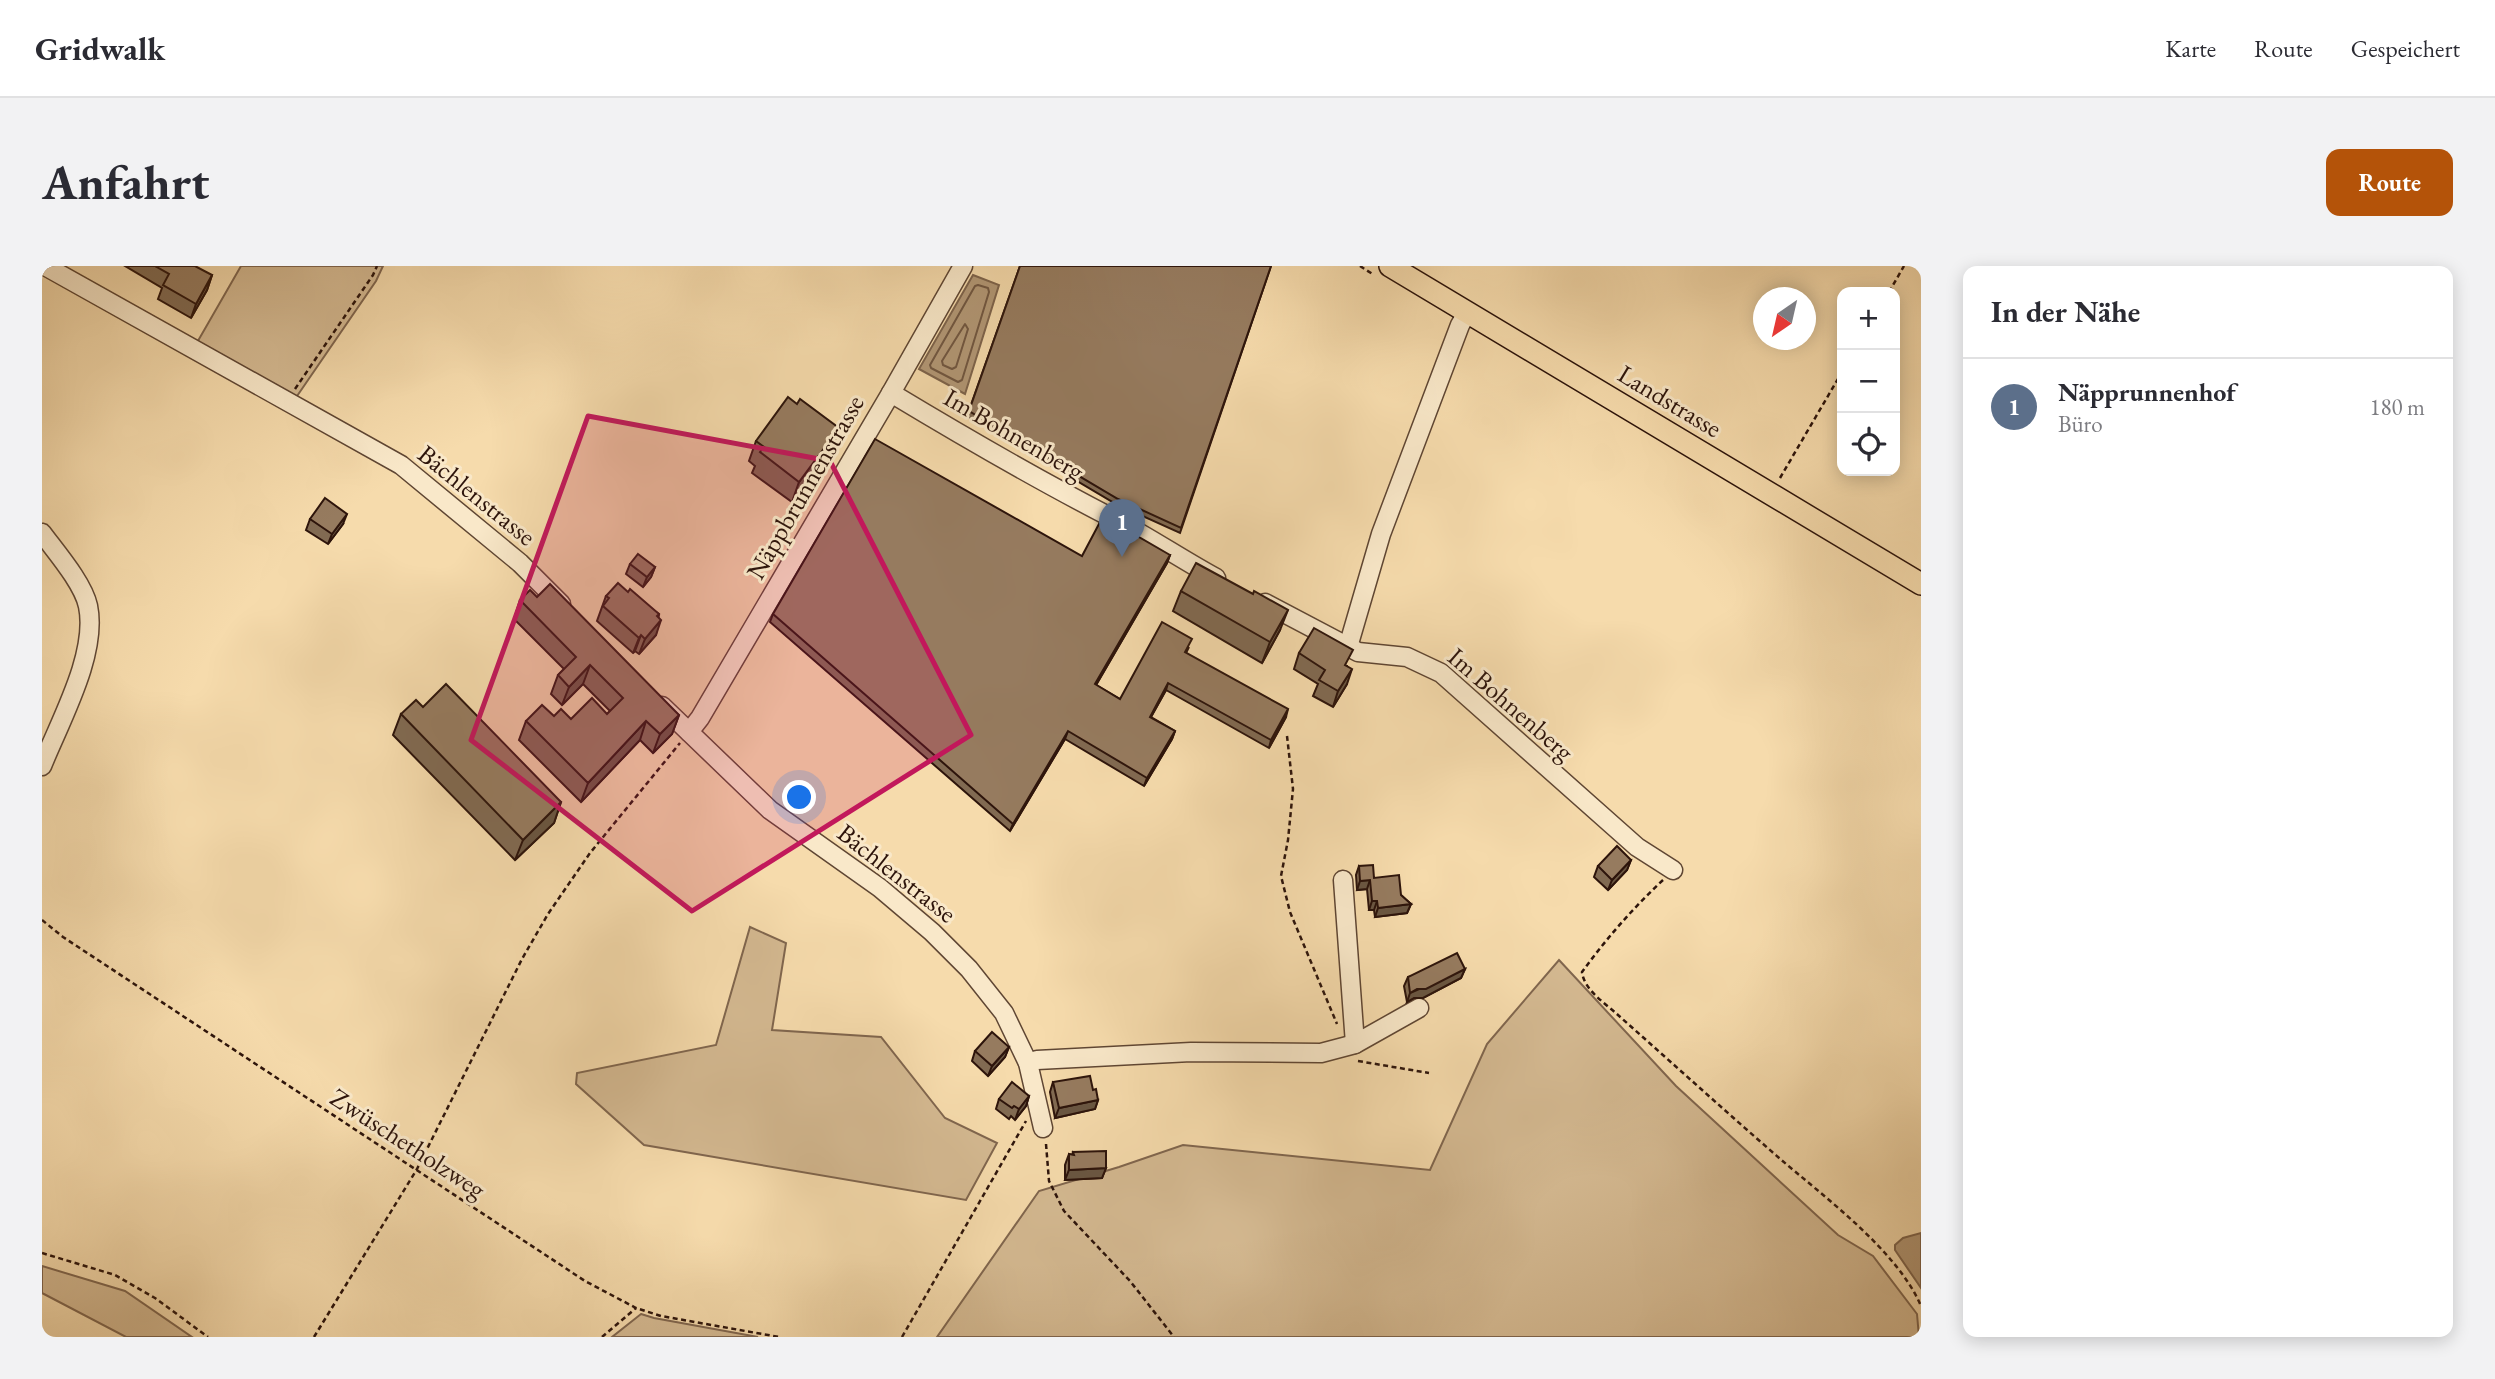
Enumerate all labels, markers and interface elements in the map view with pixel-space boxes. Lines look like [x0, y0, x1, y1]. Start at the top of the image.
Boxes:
text: Gridwalk [35, 27, 165, 70]
text: Karte [2165, 33, 2216, 64]
text: Route [2254, 33, 2313, 64]
text: Gespeichert [2351, 33, 2460, 64]
button: Route [2326, 149, 2453, 216]
text: Anfahrt [42, 150, 209, 214]
north arrow [1753, 287, 1816, 350]
map controls [1837, 287, 1900, 476]
button: + [1837, 287, 1900, 350]
text: In der Nähe [1991, 292, 2140, 331]
button: − [1837, 350, 1900, 413]
street label: Landstrasse [1612, 357, 1728, 445]
text: Näpprunnenhof [2058, 375, 2236, 409]
street label: Im Bohnenberg [938, 380, 1091, 488]
street label: Näppbrunnenstrasse [738, 389, 872, 585]
text: 1 [2008, 392, 2020, 422]
text: 180 m [2369, 392, 2425, 422]
text: Büro [2058, 409, 2103, 439]
button: locate [1837, 413, 1900, 476]
street label: Bächlenstrasse [411, 437, 543, 553]
pin: 1 [1099, 499, 1145, 557]
street label: Im Bohnenberg [1441, 640, 1582, 769]
your location [782, 780, 816, 814]
street label: Bächlenstrasse [830, 816, 964, 930]
street label: Zwüschetholzweg [324, 1080, 493, 1206]

